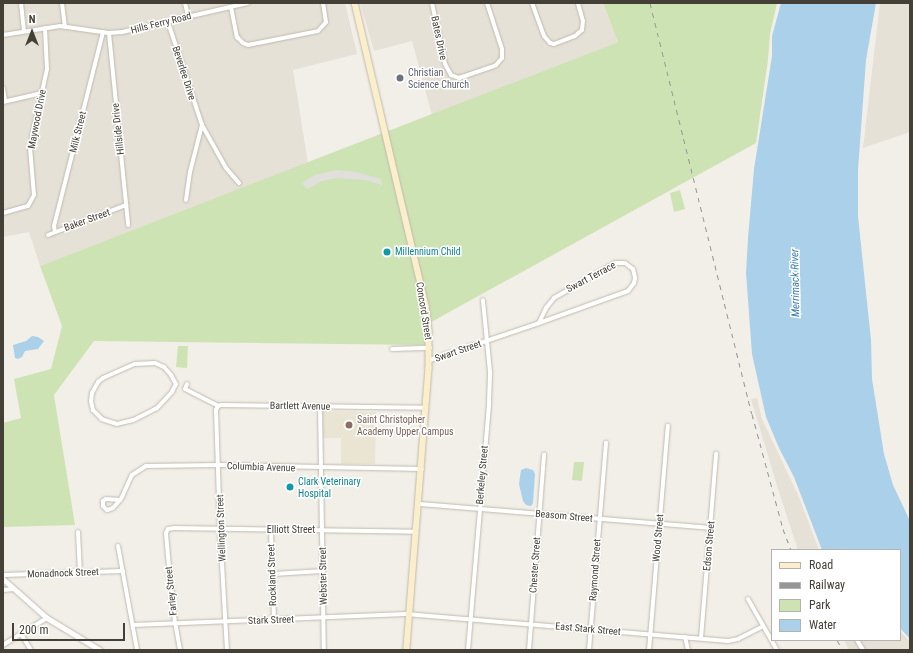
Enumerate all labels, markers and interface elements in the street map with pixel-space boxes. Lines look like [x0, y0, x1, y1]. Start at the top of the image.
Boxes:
street label: Hills Ferry Road [129, 10, 193, 36]
north arrow [12, 12, 52, 52]
text: N [29, 13, 35, 26]
street label: Bates Drive [428, 15, 450, 61]
street label: Beverlee Drive [170, 45, 198, 101]
place label: Christian Science Church [408, 66, 469, 90]
marker: Christian Science Church [395, 73, 405, 83]
street label: Maywood Drive [25, 88, 49, 150]
street label: Hillside Drive [109, 103, 127, 155]
street label: Milk Street [67, 110, 89, 154]
street label: Baker Street [62, 206, 112, 234]
place label: Millennium Child [395, 246, 461, 258]
marker: Millennium Child [382, 247, 392, 257]
water label: Merrimack River [789, 249, 803, 317]
street label: Swart Terrace [564, 259, 618, 295]
street label: Concord Street [413, 281, 435, 341]
street label: Swart Street [433, 337, 483, 365]
street label: Bartlett Avenue [270, 399, 330, 413]
place label: Saint Christopher Academy Upper Campus [357, 413, 454, 436]
marker: Saint Christopher Academy Upper Campus [344, 420, 354, 430]
street label: Berkeley Street [473, 445, 491, 505]
street label: Columbia Avenue [227, 460, 295, 474]
place label: Clark Veterinary Hospital [298, 475, 361, 498]
marker: Clark Veterinary Hospital [285, 482, 295, 492]
street label: Wellington Street [214, 494, 228, 562]
street label: Beasom Street [535, 508, 593, 524]
street label: Wood Street [650, 513, 666, 563]
street label: Edson Street [701, 521, 717, 571]
street label: Elliott Street [267, 524, 315, 536]
street label: Chester Street [527, 537, 543, 593]
street label: Raymond Street [587, 539, 603, 601]
street label: Rockland Street [265, 544, 279, 606]
street label: Webster Street [316, 547, 330, 605]
legend [771, 549, 901, 641]
text: Road [809, 558, 833, 572]
street label: Monadnock Street [27, 566, 99, 580]
street label: Farley Street [162, 566, 180, 616]
text: Railway [809, 578, 845, 592]
text: Park [809, 598, 830, 612]
street label: Stark Street [248, 613, 294, 627]
scale bar [14, 615, 127, 641]
text: Water [809, 618, 837, 632]
street label: East Stark Street [555, 620, 621, 638]
text: 200 m [19, 623, 49, 637]

